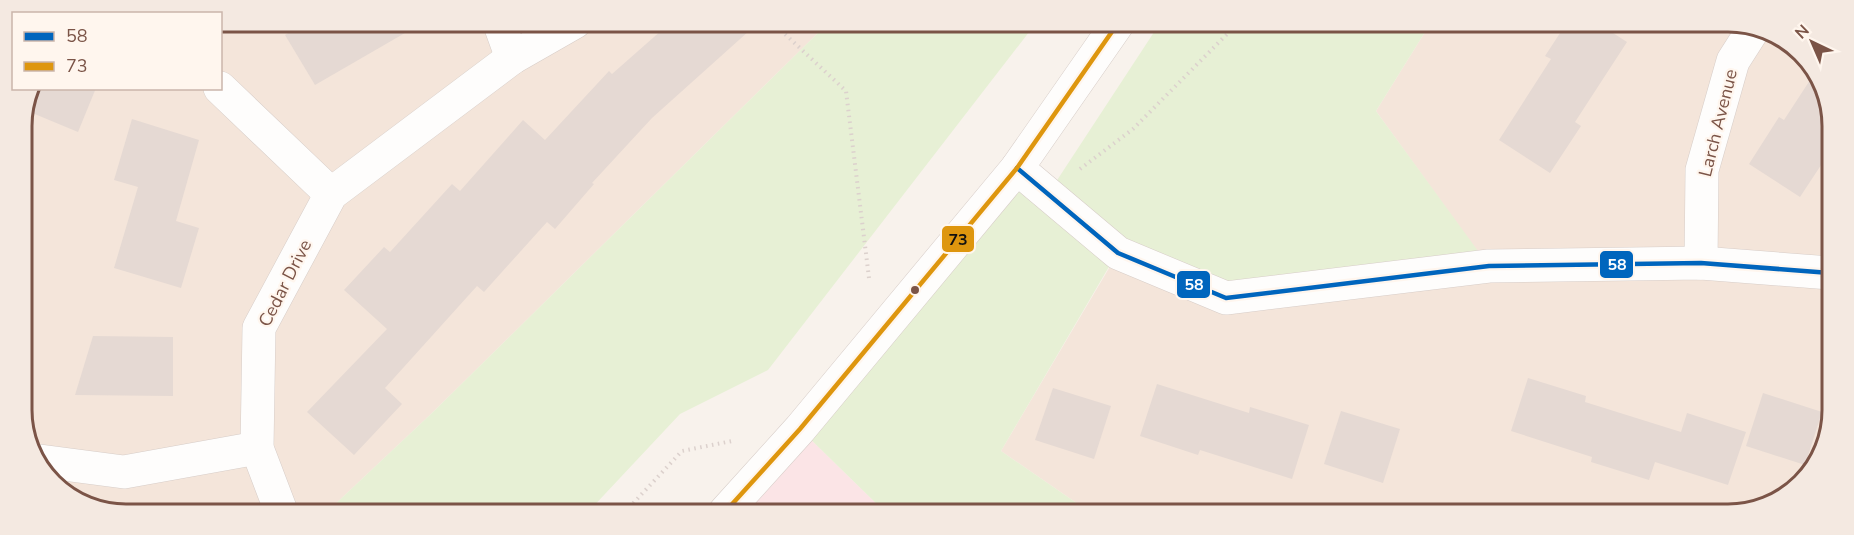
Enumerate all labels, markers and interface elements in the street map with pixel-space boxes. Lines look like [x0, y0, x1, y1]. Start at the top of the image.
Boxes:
legend [12, 12, 222, 90]
north arrow [1782, 12, 1842, 72]
text: N [1790, 20, 1814, 44]
text: 58 [66, 24, 88, 48]
text: 73 [66, 54, 88, 78]
street label: Larch Avenue [1693, 67, 1743, 179]
line badge: 73 [941, 225, 975, 253]
text: 73 [948, 229, 968, 251]
street label: Cedar Drive [253, 235, 317, 331]
line badge: 58 [1599, 250, 1634, 279]
text: 58 [1607, 254, 1627, 276]
line badge: 58 [1176, 270, 1211, 299]
text: 58 [1184, 274, 1204, 296]
unlabelled marker [909, 284, 921, 296]

